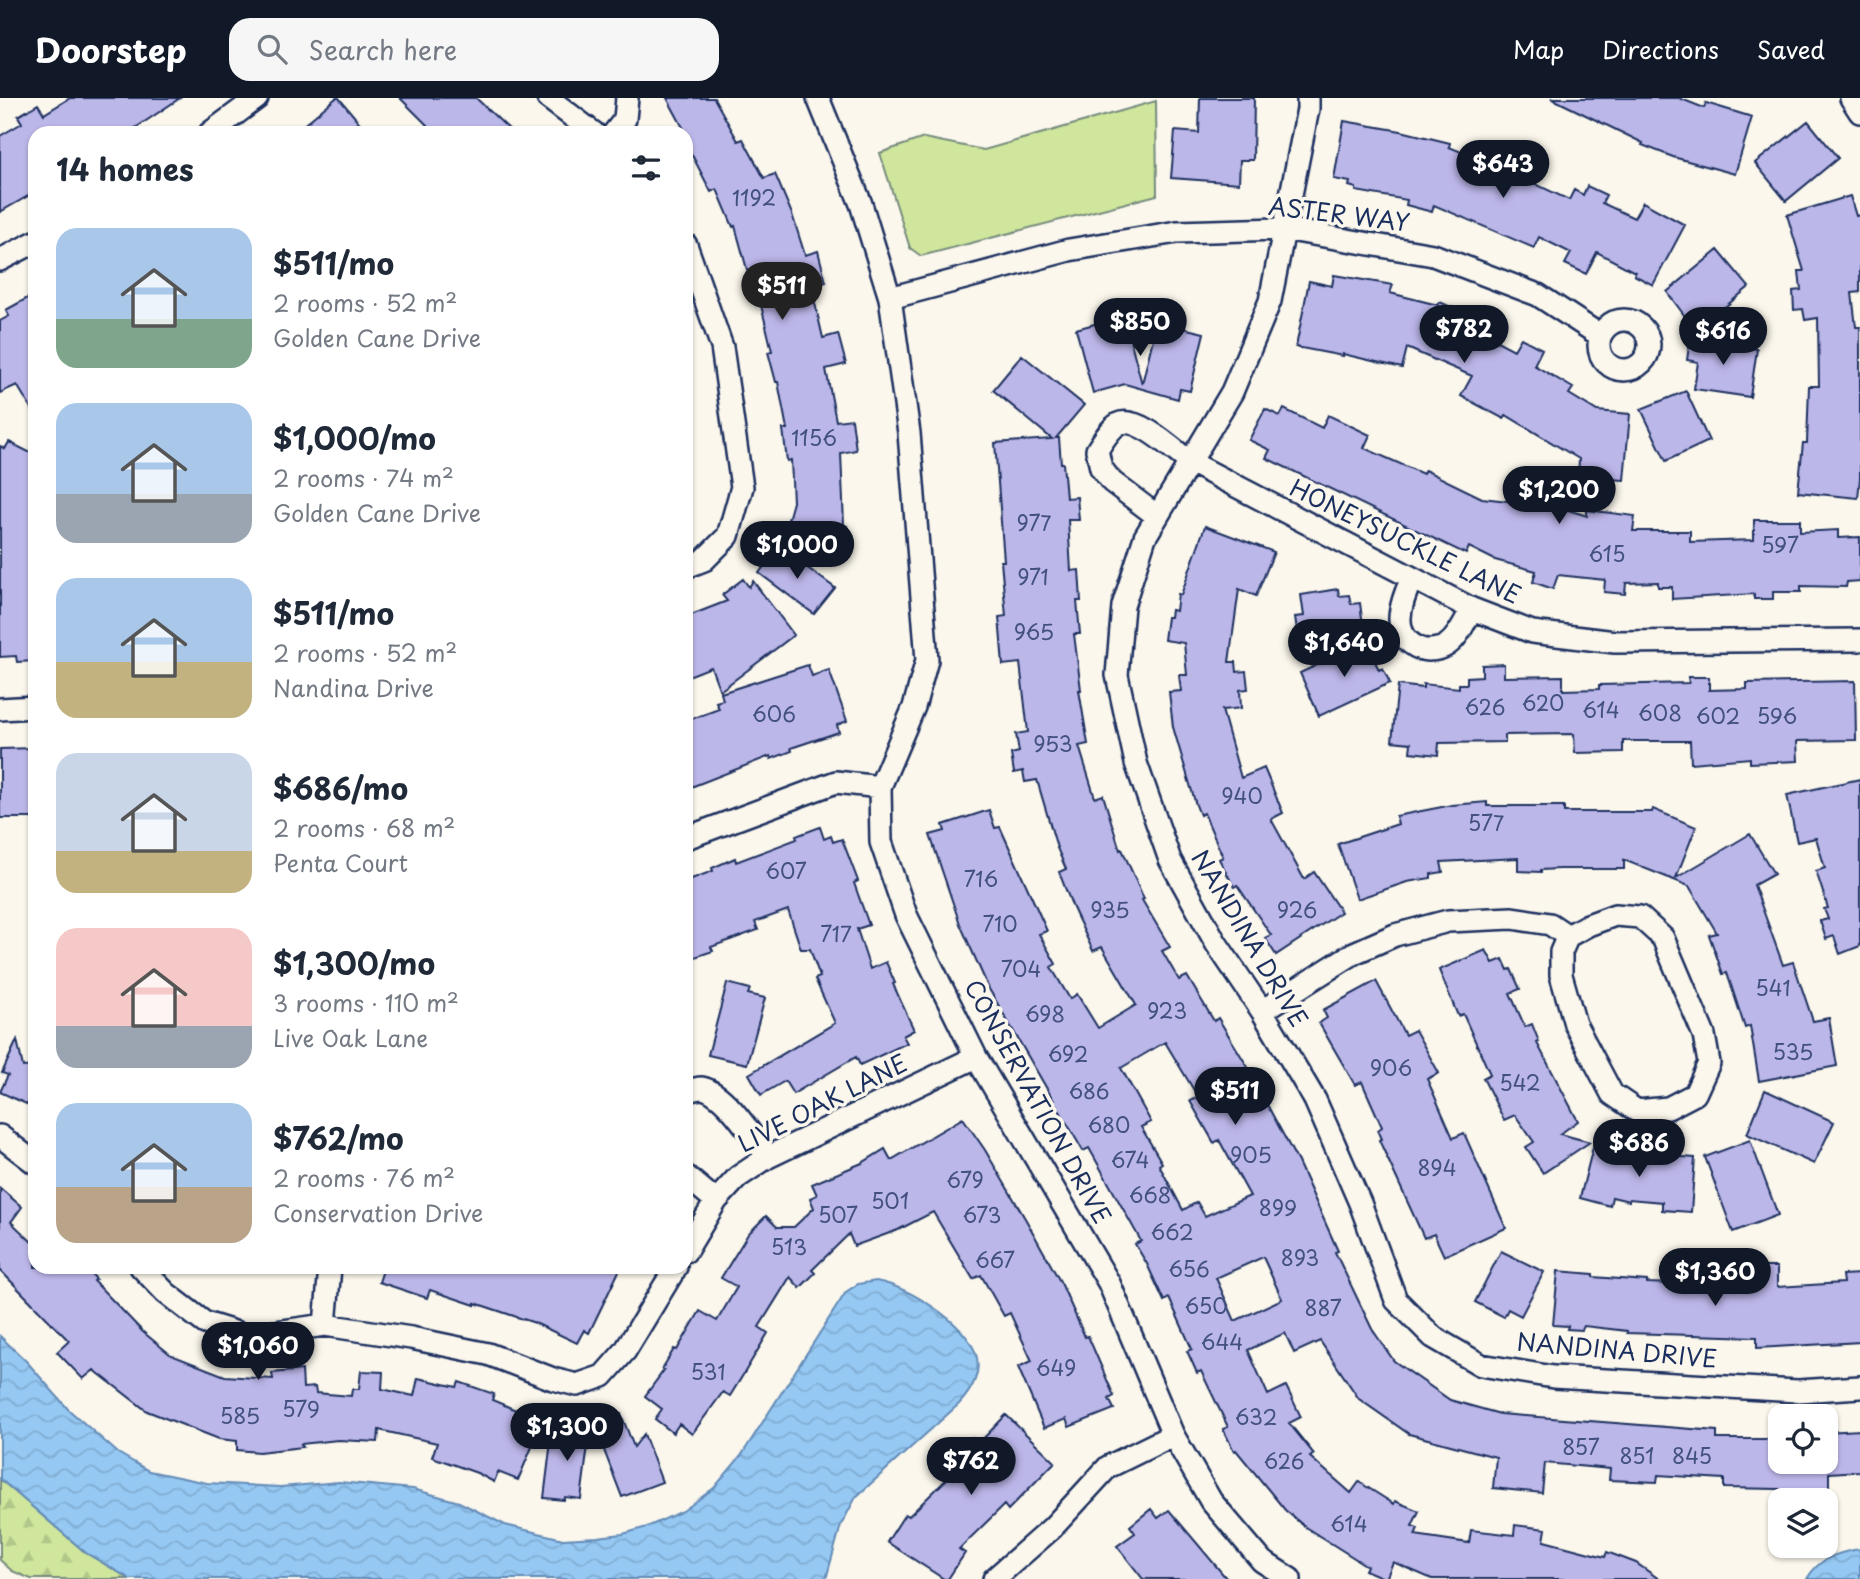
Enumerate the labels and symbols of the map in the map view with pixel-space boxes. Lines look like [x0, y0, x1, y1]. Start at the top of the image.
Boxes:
pin: $643 [1462, 140, 1544, 200]
house number: 1192 [732, 181, 776, 213]
street label: ASTER WAY [1267, 186, 1412, 240]
pin: $511 [741, 262, 823, 322]
pin: $850 [1099, 299, 1181, 358]
pin: $782 [1423, 306, 1505, 365]
pin: $616 [1682, 308, 1764, 367]
house number: 1156 [791, 421, 837, 453]
pin: $1,200 [1502, 466, 1616, 526]
street label: HONEYSUCKLE LANE [1284, 468, 1528, 612]
house number: 977 [1016, 506, 1052, 538]
pin: $1,000 [740, 522, 854, 581]
house number: 597 [1761, 528, 1799, 560]
house number: 615 [1589, 537, 1625, 569]
house number: 971 [1017, 560, 1049, 592]
house number: 965 [1014, 615, 1054, 647]
pin: $1,640 [1287, 620, 1401, 679]
house number: 620 [1522, 686, 1564, 718]
house number: 626 [1465, 690, 1505, 722]
house number: 614 [1582, 693, 1620, 725]
house number: 608 [1638, 696, 1682, 728]
house number: 606 [752, 697, 796, 729]
house number: 602 [1696, 699, 1740, 731]
house number: 596 [1757, 699, 1797, 731]
house number: 953 [1033, 727, 1073, 759]
house number: 940 [1221, 779, 1263, 811]
house number: 577 [1468, 806, 1504, 838]
street label: NANDINA DRIVE [1184, 843, 1318, 1033]
house number: 607 [765, 854, 807, 886]
house number: 716 [964, 862, 998, 894]
house number: 935 [1090, 893, 1130, 925]
house number: 926 [1277, 893, 1317, 925]
house number: 710 [982, 907, 1018, 939]
house number: 717 [820, 917, 852, 949]
house number: 704 [1001, 952, 1041, 984]
house number: 541 [1755, 971, 1791, 1003]
street label: CONSERVATION DRIVE [956, 972, 1121, 1230]
house number: 923 [1147, 994, 1187, 1026]
house number: 698 [1025, 997, 1065, 1029]
house number: 535 [1773, 1035, 1813, 1067]
house number: 692 [1048, 1037, 1088, 1069]
street label: LIVE OAK LANE [731, 1044, 913, 1160]
house number: 906 [1370, 1051, 1412, 1083]
house number: 542 [1499, 1066, 1541, 1098]
pin: $511 [1194, 1068, 1276, 1127]
house number: 686 [1068, 1074, 1110, 1106]
house number: 680 [1088, 1108, 1130, 1140]
pin: $686 [1598, 1119, 1680, 1179]
house number: 905 [1230, 1138, 1272, 1170]
house number: 674 [1111, 1143, 1149, 1175]
house number: 894 [1417, 1151, 1457, 1183]
house number: 679 [946, 1163, 984, 1195]
house number: 668 [1129, 1178, 1171, 1210]
house number: 501 [871, 1184, 909, 1216]
house number: 899 [1259, 1191, 1297, 1223]
house number: 507 [818, 1198, 858, 1230]
house number: 673 [962, 1198, 1002, 1230]
house number: 662 [1150, 1215, 1194, 1247]
house number: 513 [771, 1230, 807, 1262]
house number: 893 [1281, 1241, 1319, 1273]
house number: 667 [975, 1243, 1015, 1275]
pin: $1,360 [1658, 1248, 1772, 1308]
house number: 656 [1168, 1252, 1210, 1284]
house number: 650 [1185, 1289, 1228, 1321]
house number: 887 [1304, 1291, 1342, 1323]
pin: $1,060 [201, 1322, 315, 1382]
street label: NANDINA DRIVE [1516, 1322, 1719, 1376]
house number: 644 [1201, 1325, 1243, 1357]
house number: 649 [1036, 1351, 1076, 1383]
house number: 531 [690, 1355, 726, 1387]
house number: 579 [282, 1392, 320, 1424]
house number: 585 [220, 1399, 260, 1431]
house number: 632 [1235, 1400, 1277, 1432]
pin: $1,300 [510, 1404, 624, 1463]
house number: 857 [1562, 1430, 1600, 1462]
pin: $762 [930, 1438, 1012, 1497]
house number: 851 [1620, 1439, 1654, 1471]
house number: 845 [1672, 1439, 1712, 1471]
house number: 626 [1264, 1444, 1304, 1476]
house number: 614 [1330, 1507, 1368, 1539]

